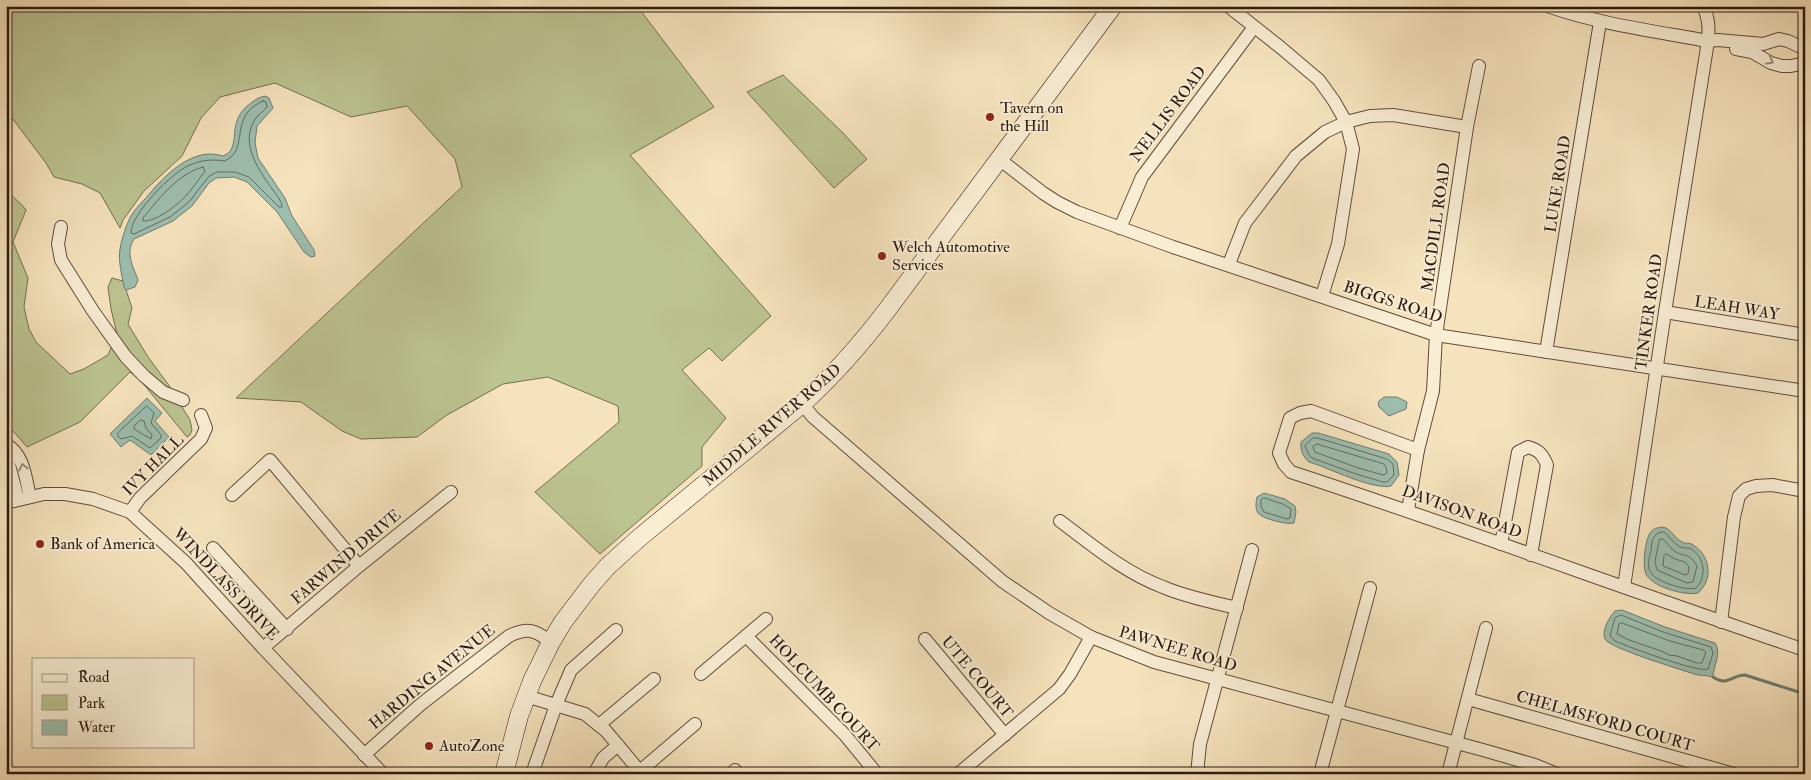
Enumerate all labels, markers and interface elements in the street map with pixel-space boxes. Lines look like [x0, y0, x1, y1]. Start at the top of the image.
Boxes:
one-way arrow [1765, 55, 1774, 65]
street label: NELLIS ROAD [1125, 62, 1211, 166]
place label: Tavern on the Hill [1000, 98, 1063, 136]
marker: Tavern on the Hill [984, 111, 996, 123]
street label: LUKE ROAD [1540, 134, 1576, 234]
street label: MACDILL ROAD [1417, 161, 1455, 293]
place label: Welch Automotive Services [891, 237, 1010, 275]
marker: Welch Automotive Services [876, 250, 888, 262]
street label: TINKER ROAD [1631, 252, 1667, 372]
street label: BIGGS ROAD [1341, 277, 1445, 327]
street label: LEAH WAY [1693, 291, 1782, 325]
street label: MIDDLE RIVER ROAD [699, 359, 845, 491]
street label: IVY HALL [118, 430, 188, 500]
one-way arrow [18, 463, 29, 472]
street label: DAVISON ROAD [1399, 481, 1525, 543]
street label: FARWIND DRIVE [287, 505, 405, 609]
street label: WINDLASS DRIVE [168, 523, 283, 644]
place label: Bank of America [50, 534, 155, 554]
marker: Bank of America [34, 538, 46, 550]
street label: HARDING AVENUE [365, 620, 499, 734]
street label: PAWNEE ROAD [1117, 622, 1239, 676]
street label: HOLCUMB COURT [765, 630, 884, 756]
street label: UTE COURT [937, 632, 1017, 722]
legend [32, 658, 195, 748]
text: Road [78, 668, 110, 687]
street label: CHELMSFORD COURT [1514, 686, 1696, 756]
text: Park [78, 694, 105, 713]
text: Water [77, 718, 115, 737]
place label: AutoZone [438, 736, 505, 756]
marker: AutoZone [423, 740, 435, 752]

